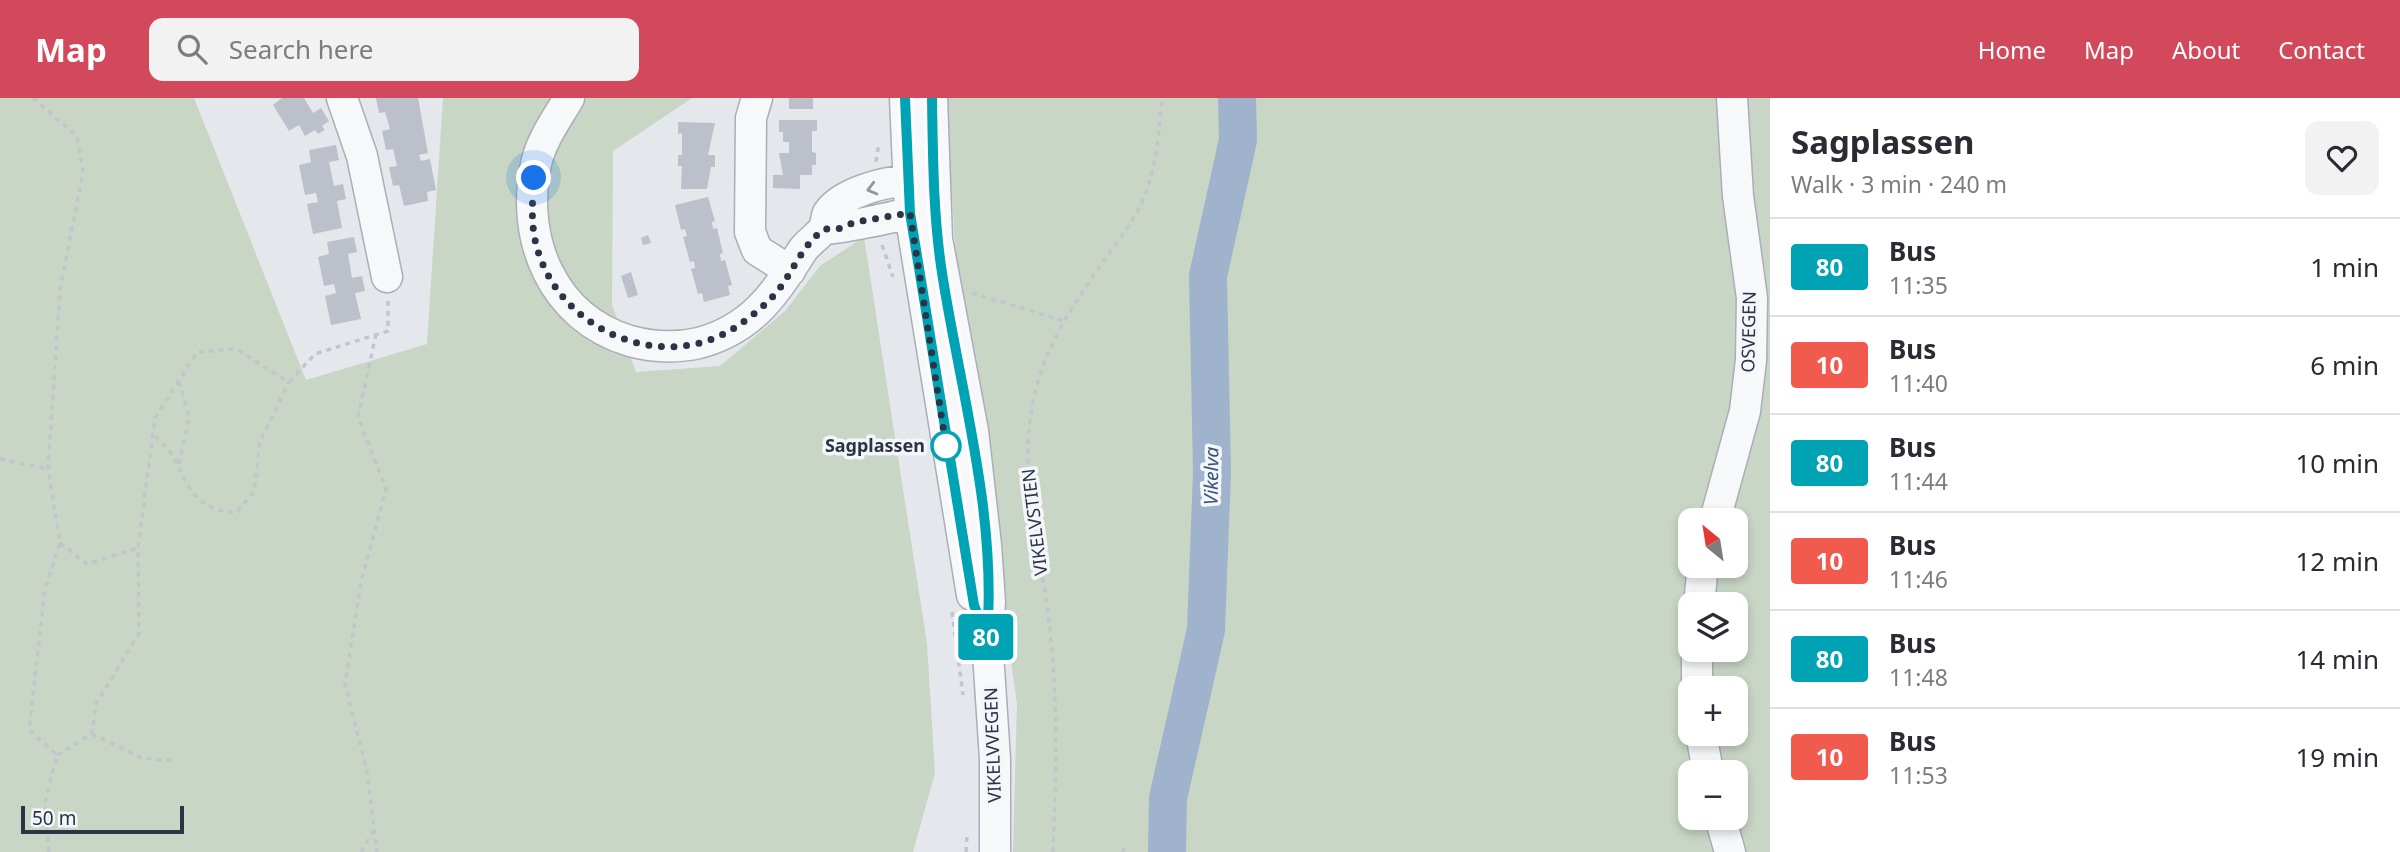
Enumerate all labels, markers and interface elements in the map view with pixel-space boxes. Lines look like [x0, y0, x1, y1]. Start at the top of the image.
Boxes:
search box [149, 18, 639, 81]
text: Map [35, 27, 107, 72]
icon: search [173, 30, 211, 68]
text: Search here [229, 31, 373, 67]
text: Home [1978, 33, 2046, 66]
text: Map [2084, 33, 2134, 66]
text: About [2172, 33, 2240, 66]
text: Contact [2278, 33, 2365, 66]
text: Sagplassen [1791, 119, 1975, 164]
button: heart [2305, 121, 2379, 195]
your location [516, 160, 551, 195]
text: Walk · 3 min · 240 m [1791, 168, 2007, 200]
one-way arrow [866, 181, 878, 195]
text: Bus [1889, 233, 1936, 269]
text: 1 min [2310, 249, 2379, 285]
text: 80 [1816, 250, 1843, 283]
text: 11:35 [1889, 269, 1948, 301]
street label: OSVEGEN [1735, 291, 1761, 373]
text: Bus [1889, 331, 1936, 367]
text: 6 min [2310, 347, 2379, 383]
text: 10 [1816, 348, 1843, 381]
text: 11:40 [1889, 367, 1948, 399]
text: Bus [1889, 429, 1936, 465]
marker: Sagplassen [931, 431, 961, 461]
place label: Sagplassen [825, 433, 925, 457]
text: 10 min [2295, 445, 2379, 481]
water label: Vikelva [1197, 446, 1225, 505]
text: 80 [1816, 446, 1843, 479]
text: 11:44 [1889, 465, 1948, 497]
street label: VIKELVSTIEN [1016, 467, 1052, 577]
north arrow [1678, 508, 1748, 578]
map controls [1678, 508, 1748, 830]
text: Bus [1889, 527, 1936, 563]
text: 12 min [2295, 543, 2379, 579]
text: 10 [1816, 544, 1843, 577]
text: 11:46 [1889, 563, 1948, 595]
button: layers [1678, 592, 1748, 662]
line badge: 80 [954, 614, 1018, 660]
text: 80 [972, 620, 1000, 653]
text: Bus [1889, 625, 1936, 661]
text: 14 min [2295, 641, 2379, 677]
text: 80 [1816, 642, 1843, 675]
text: 11:48 [1889, 661, 1948, 693]
button: + [1678, 676, 1748, 746]
street label: VIKELVVEGEN [978, 687, 1006, 803]
text: Bus [1889, 723, 1936, 759]
text: 19 min [2295, 739, 2379, 775]
text: 10 [1816, 740, 1843, 773]
text: 11:53 [1889, 759, 1948, 791]
button: − [1678, 760, 1748, 830]
scale bar [21, 803, 184, 835]
text: 50 m [32, 805, 76, 831]

